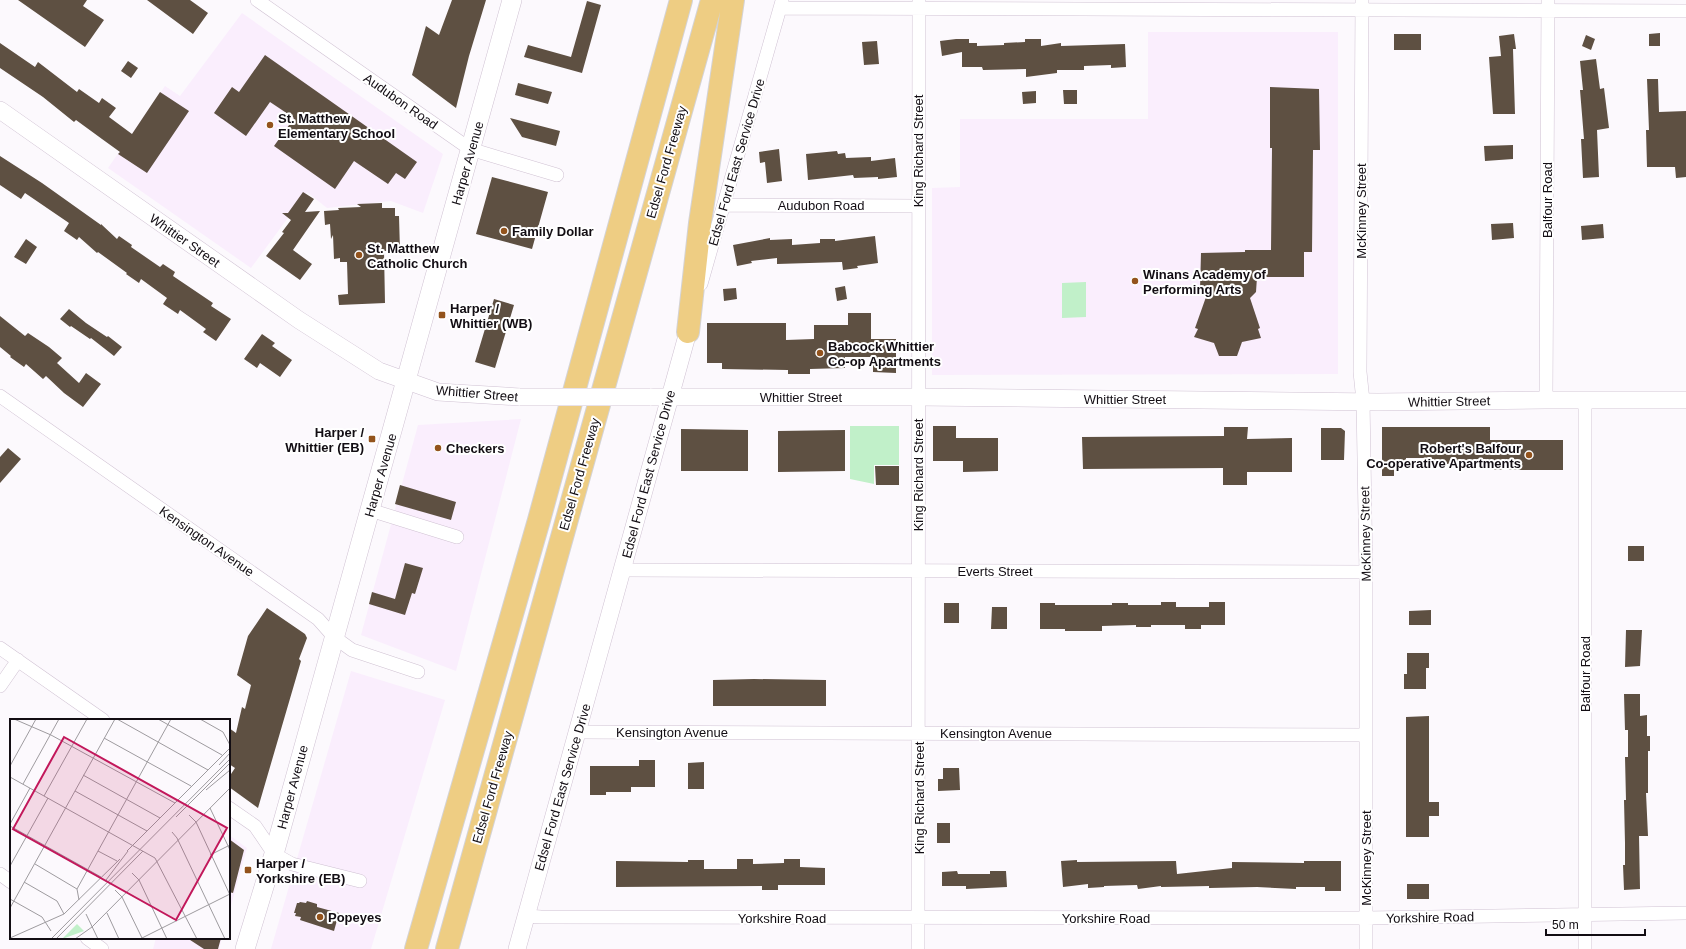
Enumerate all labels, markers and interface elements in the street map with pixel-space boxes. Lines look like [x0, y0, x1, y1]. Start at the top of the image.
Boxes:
street label: Audubon Road [361, 70, 441, 132]
street label: Edsel Ford East Service Drive [705, 77, 768, 248]
street label: King Richard Street [911, 94, 926, 207]
street label: Edsel Ford Freeway [643, 104, 690, 220]
place label: St. Matthew Elementary School [278, 111, 395, 141]
street label: Harper Avenue [448, 119, 487, 207]
marker: St. Matthew Elementary School [265, 120, 275, 130]
street label: Balfour Road [1540, 162, 1555, 238]
street label: McKinney Street [1354, 163, 1369, 259]
street label: Audubon Road [778, 198, 864, 213]
street label: Whittier Street [147, 211, 223, 270]
place label: Family Dollar [512, 224, 594, 239]
marker: Family Dollar [499, 226, 509, 236]
place label: St. Matthew Catholic Church [367, 241, 467, 271]
marker: St. Matthew Catholic Church [354, 250, 364, 260]
place label: Winans Academy of Performing Arts [1143, 267, 1267, 297]
marker: Winans Academy of Performing Arts [1130, 276, 1140, 286]
place label: Harper / Whittier (WB) [450, 301, 532, 331]
marker: Harper / Whittier (WB) [437, 310, 447, 320]
place label: Babcock Whittier Co-op Apartments [828, 339, 941, 369]
marker: Babcock Whittier Co-op Apartments [815, 348, 825, 358]
street label: Whittier Street [435, 382, 519, 405]
street label: Edsel Ford East Service Drive [619, 388, 678, 560]
street label: Whittier Street [760, 390, 843, 405]
street label: Whittier Street [1084, 392, 1167, 407]
street label: Whittier Street [1408, 393, 1491, 410]
street label: Edsel Ford Freeway [556, 416, 603, 532]
street label: King Richard Street [911, 418, 926, 531]
place label: Harper / Whittier (EB) [285, 425, 364, 455]
street label: Harper Avenue [361, 431, 400, 519]
marker: Harper / Whittier (EB) [367, 434, 377, 444]
place label: Checkers [446, 441, 505, 456]
place label: Robert's Balfour Co-operative Apartments [1366, 441, 1521, 471]
marker: Checkers [433, 443, 443, 453]
marker: Robert's Balfour Co-operative Apartments [1524, 450, 1534, 460]
street label: McKinney Street [1357, 486, 1374, 582]
street label: Kensington Avenue [157, 503, 257, 580]
street label: Everts Street [957, 564, 1033, 579]
street label: Balfour Road [1578, 636, 1593, 712]
street label: Edsel Ford East Service Drive [531, 702, 594, 873]
inset map [10, 719, 230, 939]
street label: Kensington Avenue [616, 725, 728, 740]
street label: Kensington Avenue [940, 726, 1052, 741]
street label: Edsel Ford Freeway [469, 729, 516, 845]
street label: King Richard Street [912, 741, 927, 854]
street label: Harper Avenue [274, 743, 311, 831]
street label: McKinney Street [1359, 810, 1374, 906]
place label: Harper / Yorkshire (EB) [256, 856, 345, 886]
marker: Harper / Yorkshire (EB) [243, 865, 253, 875]
street label: Yorkshire Road [1386, 909, 1474, 926]
place label: Popeyes [328, 910, 381, 925]
street label: Yorkshire Road [738, 911, 826, 926]
street label: Yorkshire Road [1062, 911, 1150, 926]
scale bar [1546, 911, 1645, 937]
marker: Popeyes [315, 912, 325, 922]
text: 50 m [1552, 918, 1579, 932]

